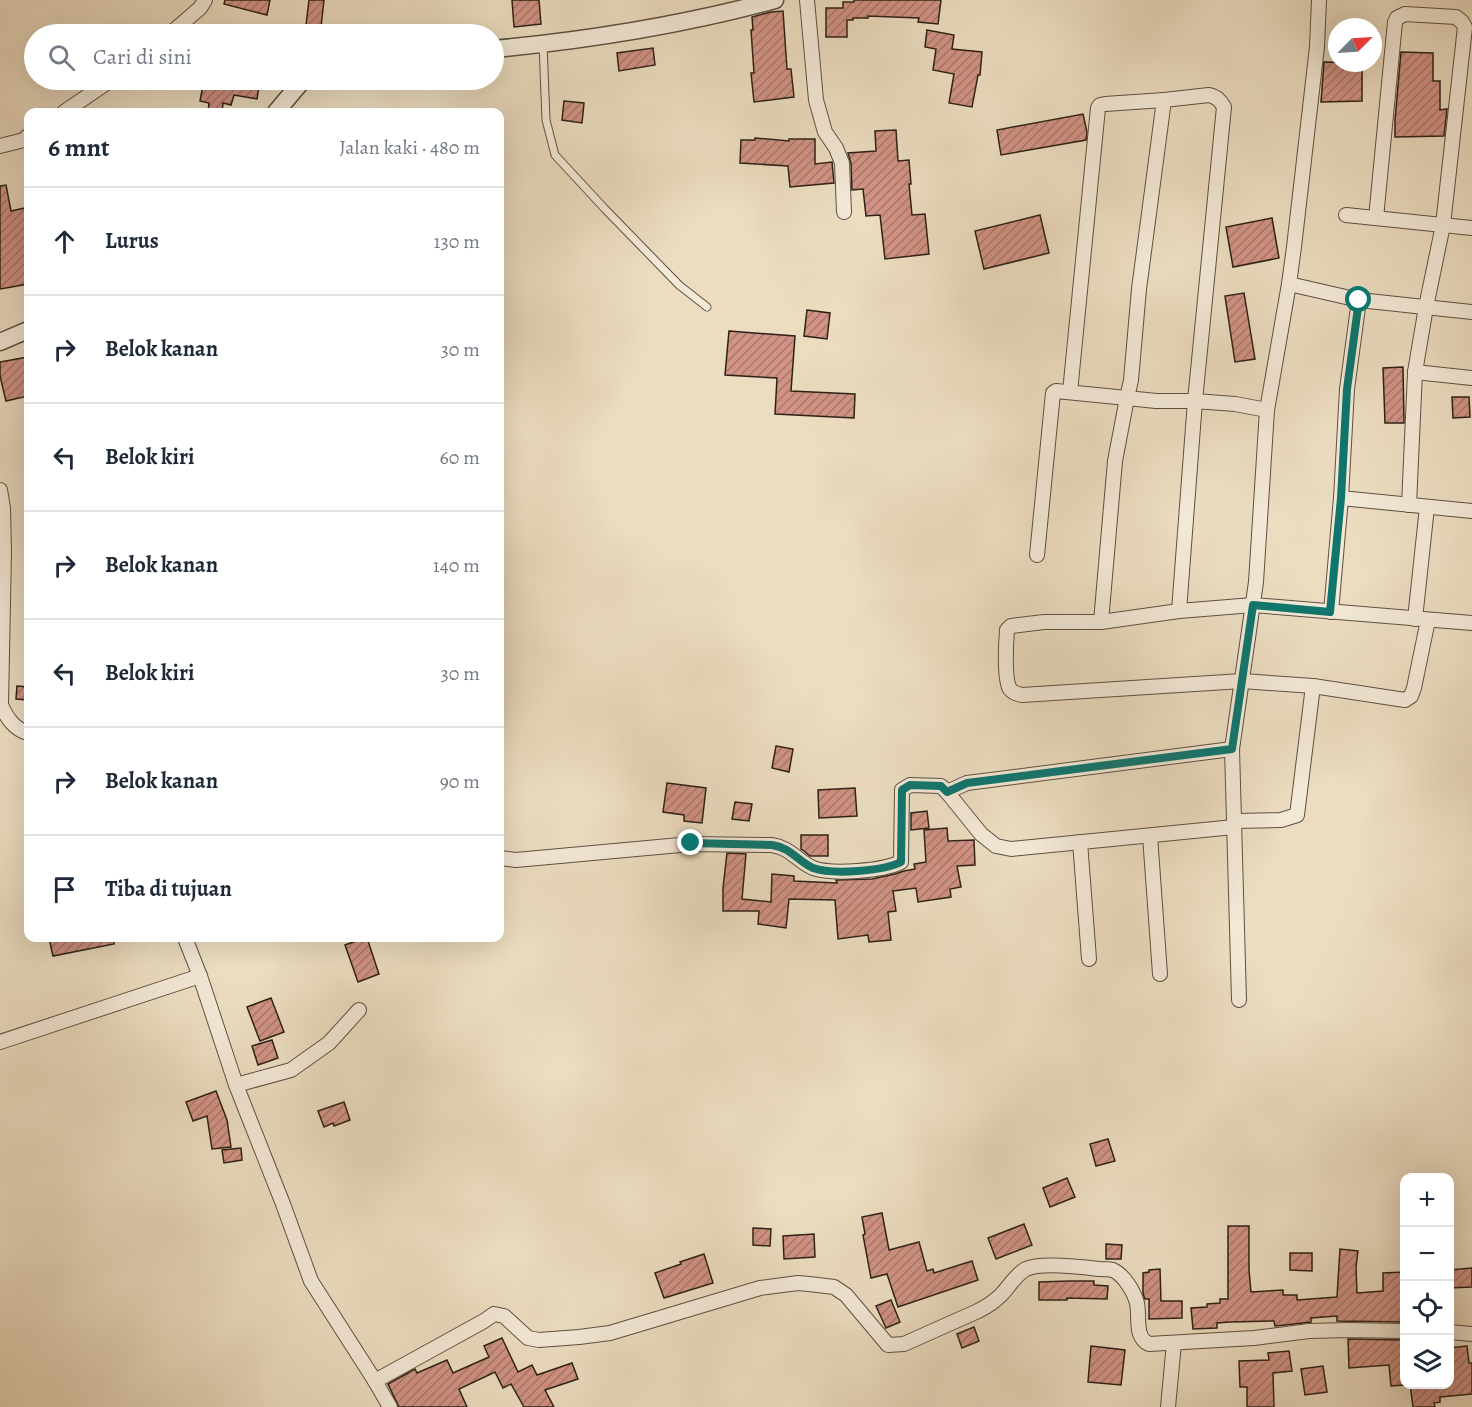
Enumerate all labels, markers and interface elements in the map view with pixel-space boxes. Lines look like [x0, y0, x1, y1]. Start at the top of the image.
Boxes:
north arrow [1328, 18, 1382, 72]
search box [24, 24, 504, 90]
icon: search [45, 41, 78, 74]
text: Cari di sini [93, 42, 192, 72]
text: 6 mnt [48, 130, 110, 165]
text: Jalan kaki · 480 m [339, 134, 480, 161]
icon: ahead [48, 225, 81, 258]
text: Lurus [105, 226, 159, 256]
text: 130 m [434, 228, 480, 255]
route start [1345, 286, 1371, 312]
icon: right [48, 333, 81, 366]
text: Belok kanan [105, 334, 218, 364]
text: 30 m [440, 336, 480, 363]
icon: left [48, 441, 81, 474]
text: Belok kiri [105, 442, 194, 472]
text: 60 m [440, 444, 480, 471]
icon: right [48, 549, 81, 582]
text: Belok kanan [105, 550, 218, 580]
text: 140 m [433, 552, 480, 579]
icon: left [48, 657, 81, 690]
text: Belok kiri [105, 658, 194, 688]
text: 30 m [440, 660, 480, 687]
icon: right [48, 765, 81, 798]
text: Belok kanan [105, 766, 218, 796]
text: 90 m [440, 768, 480, 795]
route end [677, 829, 703, 855]
icon: arrive [48, 873, 81, 906]
text: Tiba di tujuan [105, 874, 232, 904]
map controls [1400, 1173, 1454, 1389]
button: + [1400, 1173, 1454, 1227]
button: − [1400, 1227, 1454, 1281]
button: locate [1400, 1281, 1454, 1335]
button: layers [1400, 1335, 1454, 1389]

